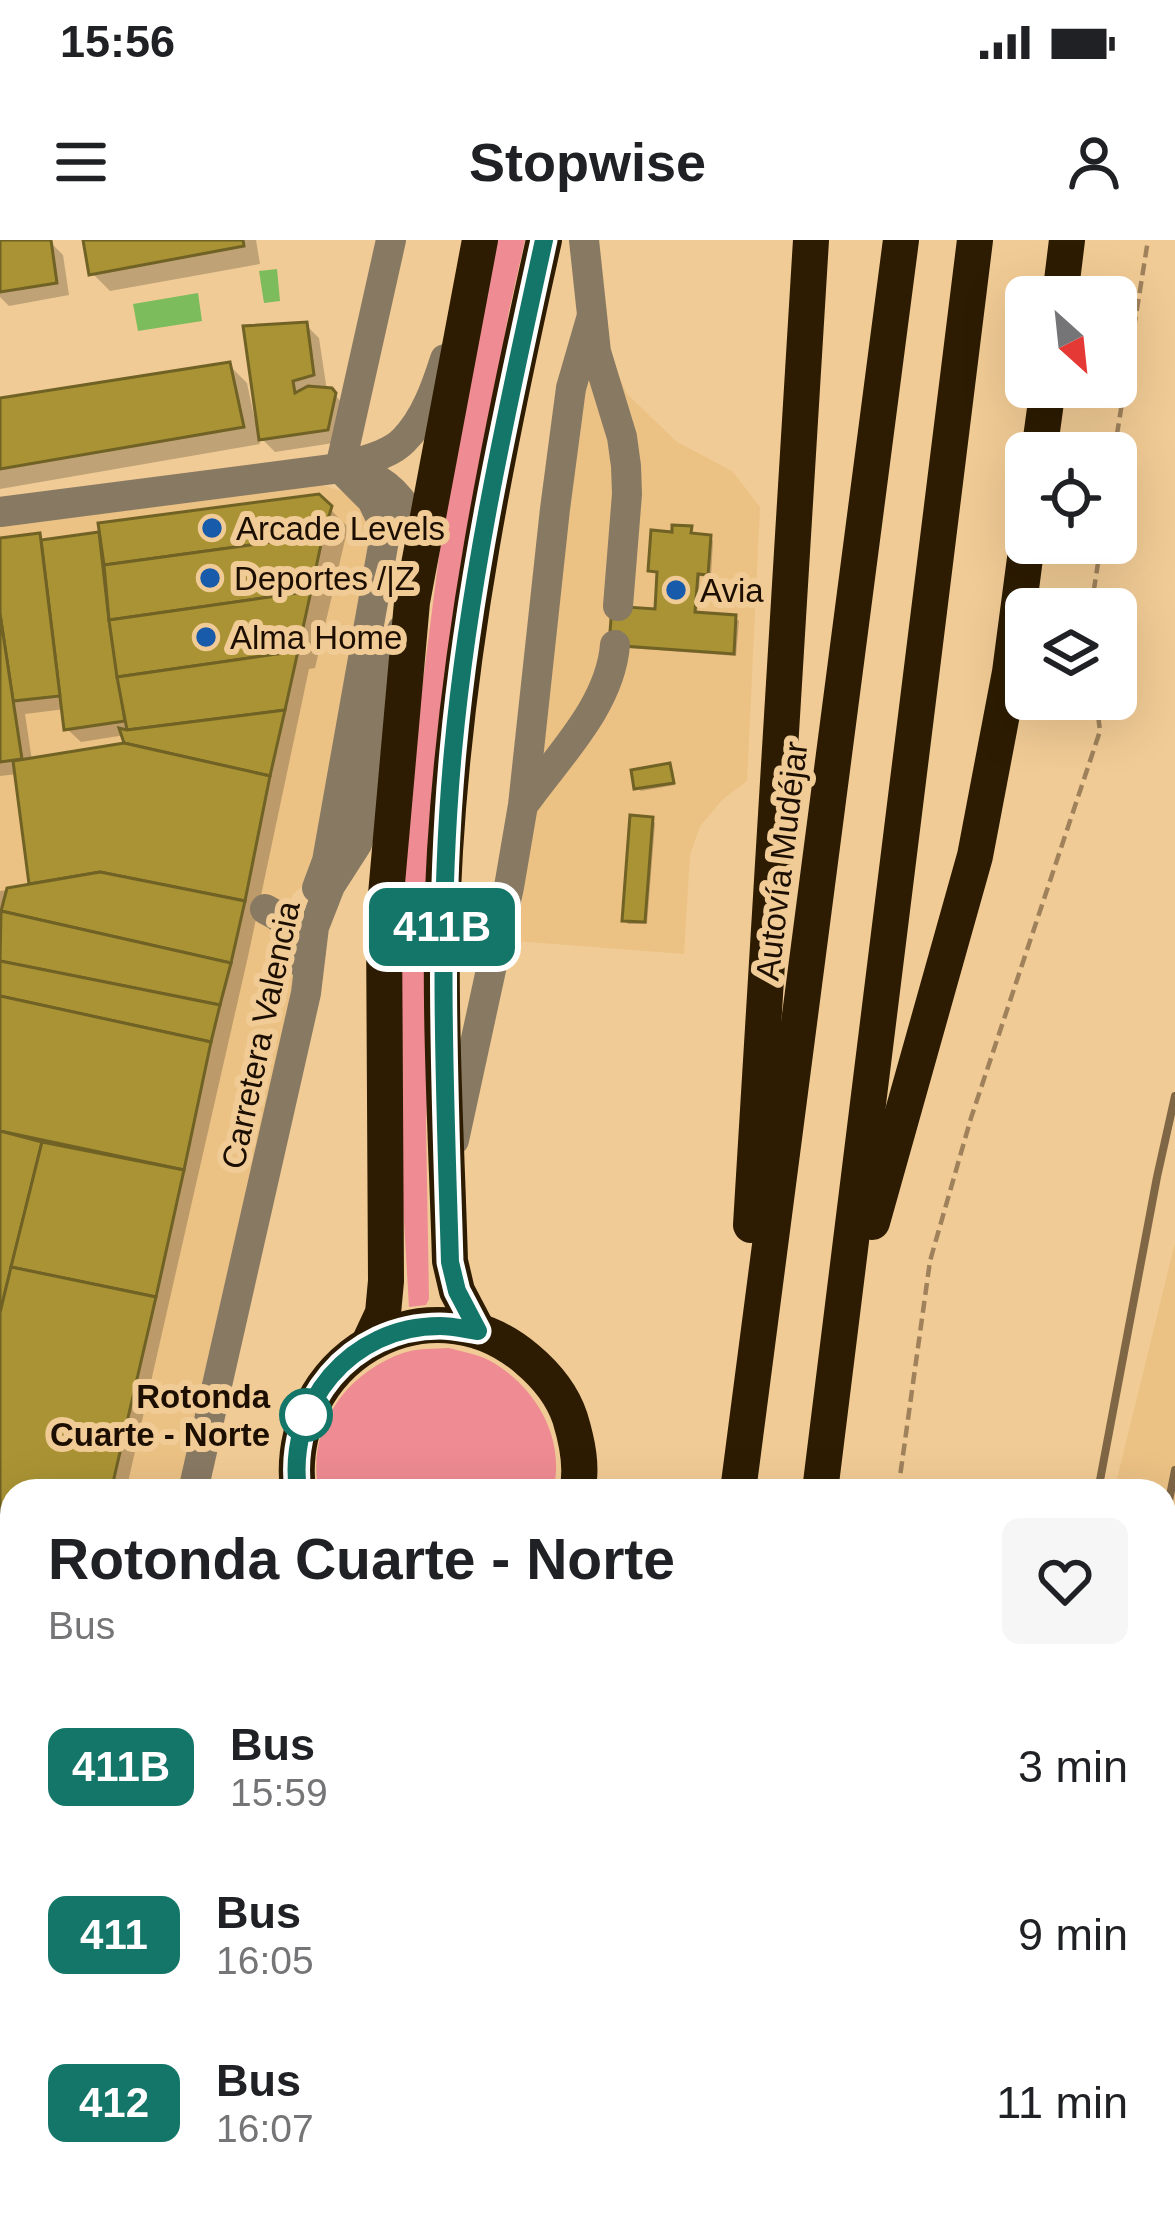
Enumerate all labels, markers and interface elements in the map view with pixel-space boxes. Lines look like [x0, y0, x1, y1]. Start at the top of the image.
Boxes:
text: 15:56 [60, 16, 175, 67]
icon: menu [48, 129, 114, 195]
icon: person [1061, 129, 1127, 195]
text: Stopwise [469, 132, 706, 192]
north arrow [1005, 276, 1137, 408]
map controls [1005, 276, 1137, 720]
button: locate [1005, 432, 1137, 564]
place label: Arcade Levels [236, 510, 445, 547]
marker: Arcade Levels [199, 515, 225, 541]
place label: Deportes /|Z [234, 560, 415, 597]
marker: Deportes /|Z [197, 565, 223, 591]
place label: Avia [700, 572, 764, 609]
marker: Avia [663, 577, 689, 603]
button: layers [1005, 588, 1137, 720]
place label: Alma Home [230, 619, 402, 656]
marker: Alma Home [193, 624, 219, 650]
street label: Autovía Mudéjar [748, 740, 815, 983]
line badge: 411B [358, 888, 526, 966]
street label: Carretera Valencia [214, 897, 307, 1172]
text: 411B [393, 903, 491, 950]
place label: Rotonda Cuarte - Norte [50, 1378, 271, 1453]
marker: Rotonda Cuarte - Norte [281, 1390, 331, 1440]
button: heart [1002, 1518, 1128, 1644]
text: Rotonda Cuarte - Norte [48, 1527, 675, 1591]
text: Bus [48, 1604, 115, 1647]
text: Bus [230, 1719, 315, 1770]
text: 3 min [1018, 1741, 1128, 1792]
text: 411B [72, 1743, 170, 1790]
text: 15:59 [230, 1771, 328, 1814]
text: Bus [216, 1887, 301, 1938]
text: 9 min [1018, 1909, 1128, 1960]
text: 411 [80, 1911, 148, 1958]
text: 16:05 [216, 1939, 314, 1982]
text: Bus [216, 2055, 301, 2106]
text: 11 min [996, 2077, 1128, 2128]
text: 412 [79, 2079, 149, 2126]
text: 16:07 [216, 2107, 314, 2150]

